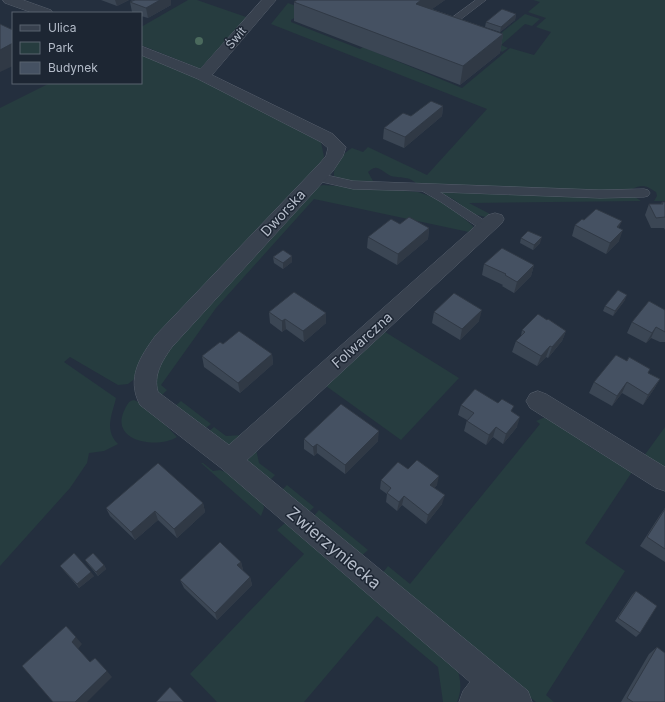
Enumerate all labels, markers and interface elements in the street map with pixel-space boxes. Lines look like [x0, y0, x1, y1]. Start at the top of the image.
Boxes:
legend [12, 12, 142, 84]
text: Ulica [48, 20, 76, 35]
street label: Świt [222, 23, 249, 52]
text: Park [48, 40, 74, 55]
text: Budynek [48, 60, 98, 75]
street label: Dworska [257, 186, 309, 240]
street label: Folwarczna [328, 308, 395, 371]
street label: Zwierzyniecka [283, 503, 385, 593]

